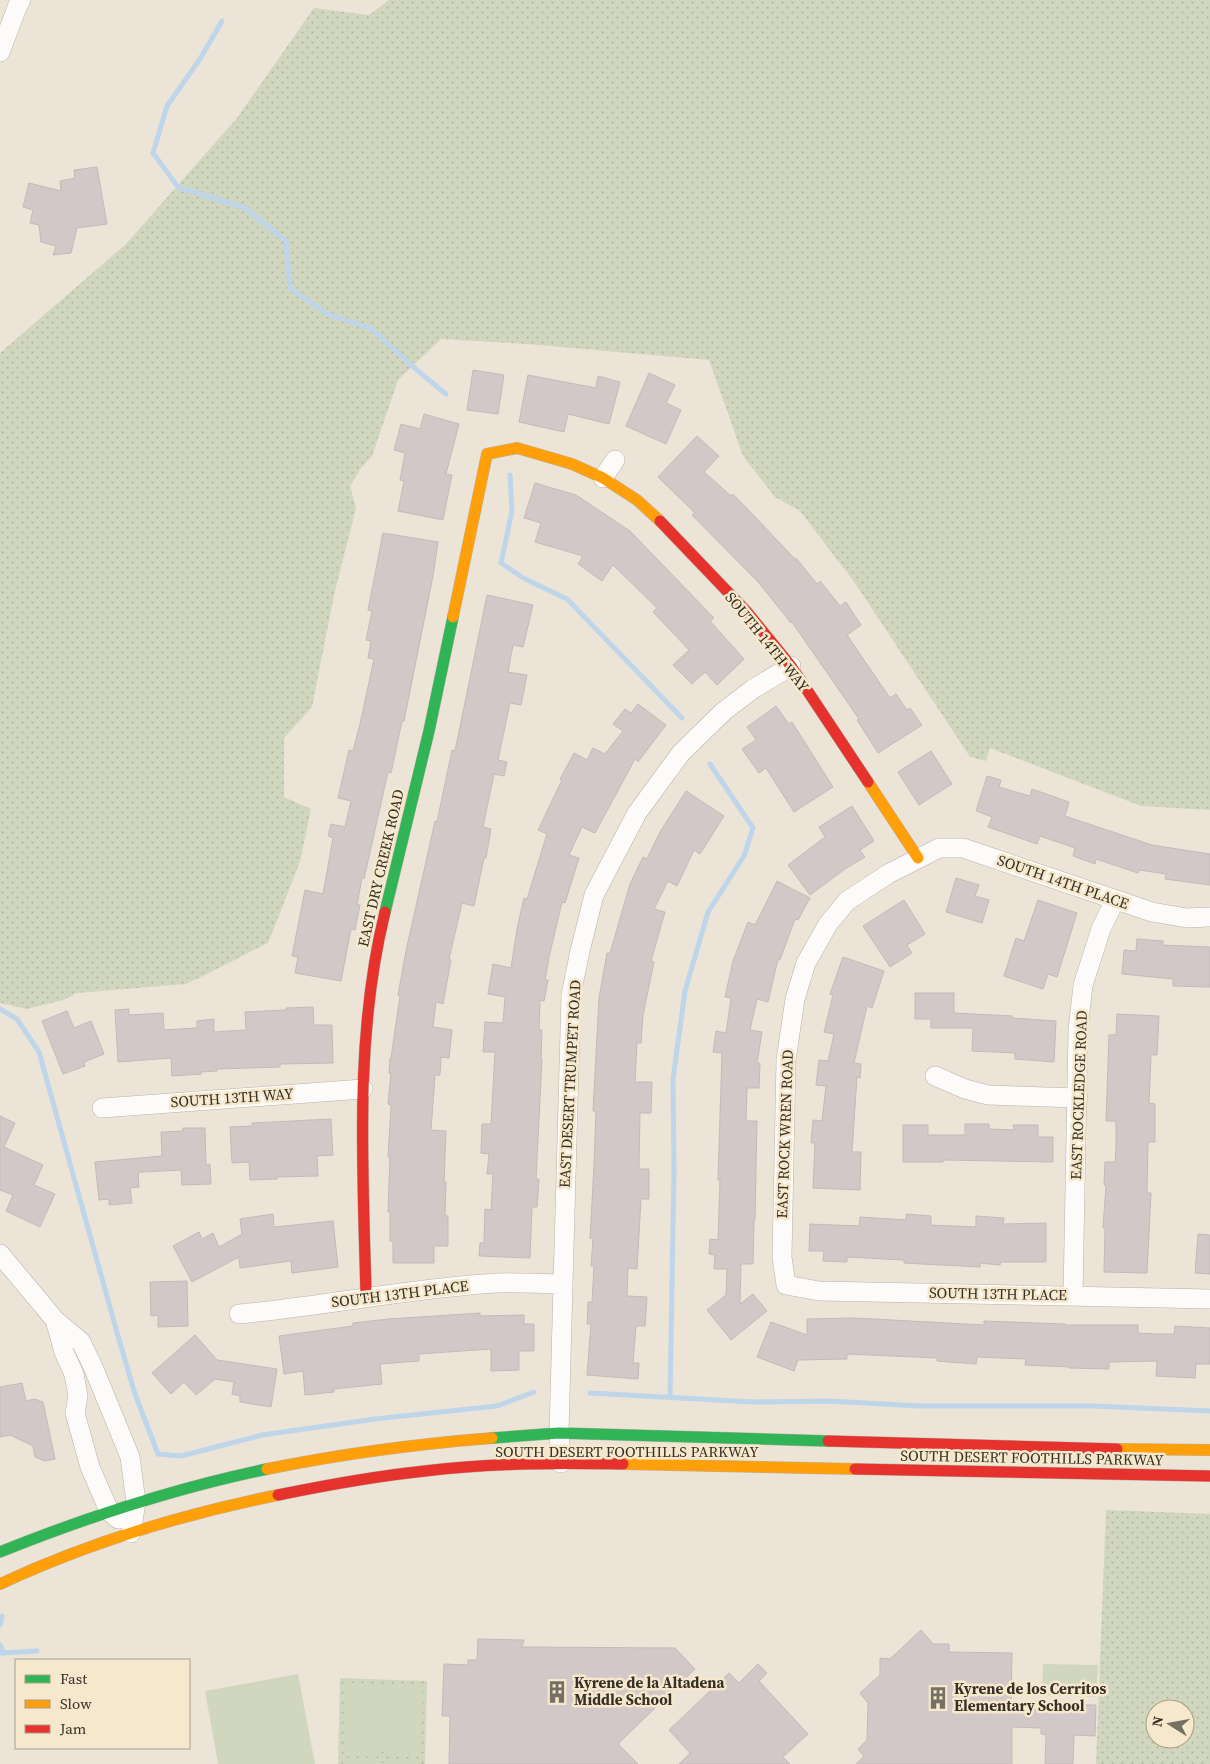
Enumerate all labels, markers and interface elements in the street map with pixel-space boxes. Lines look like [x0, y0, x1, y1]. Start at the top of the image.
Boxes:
street label: SOUTH 14TH WAY [721, 587, 815, 696]
street label: EAST DRY CREEK ROAD [352, 787, 409, 949]
street label: SOUTH 14TH PLACE [994, 849, 1132, 914]
street label: EAST DESERT TRUMPET ROAD [554, 979, 585, 1189]
street label: EAST ROCKLEDGE ROAD [1065, 1010, 1092, 1180]
street label: EAST ROCK WREN ROAD [771, 1049, 798, 1219]
street label: SOUTH 13TH WAY [170, 1083, 295, 1112]
street label: SOUTH 13TH PLACE [330, 1275, 470, 1312]
street label: SOUTH 13TH PLACE [929, 1282, 1067, 1305]
street label: SOUTH DESERT FOOTHILLS PARKWAY [495, 1441, 759, 1462]
street label: SOUTH DESERT FOOTHILLS PARKWAY [900, 1445, 1164, 1470]
legend [15, 1659, 190, 1749]
text: Fast [60, 1668, 87, 1689]
place label: Kyrene de la Altadena Middle School [574, 1672, 725, 1710]
place label: Kyrene de los Cerritos Elementary School [954, 1678, 1106, 1716]
building icon: Kyrene de la Altadena Middle School [544, 1679, 570, 1705]
building icon: Kyrene de los Cerritos Elementary School [925, 1685, 951, 1711]
text: Slow [60, 1693, 92, 1714]
north arrow [1145, 1699, 1195, 1749]
text: N [1146, 1715, 1168, 1728]
text: Jam [59, 1718, 87, 1739]

